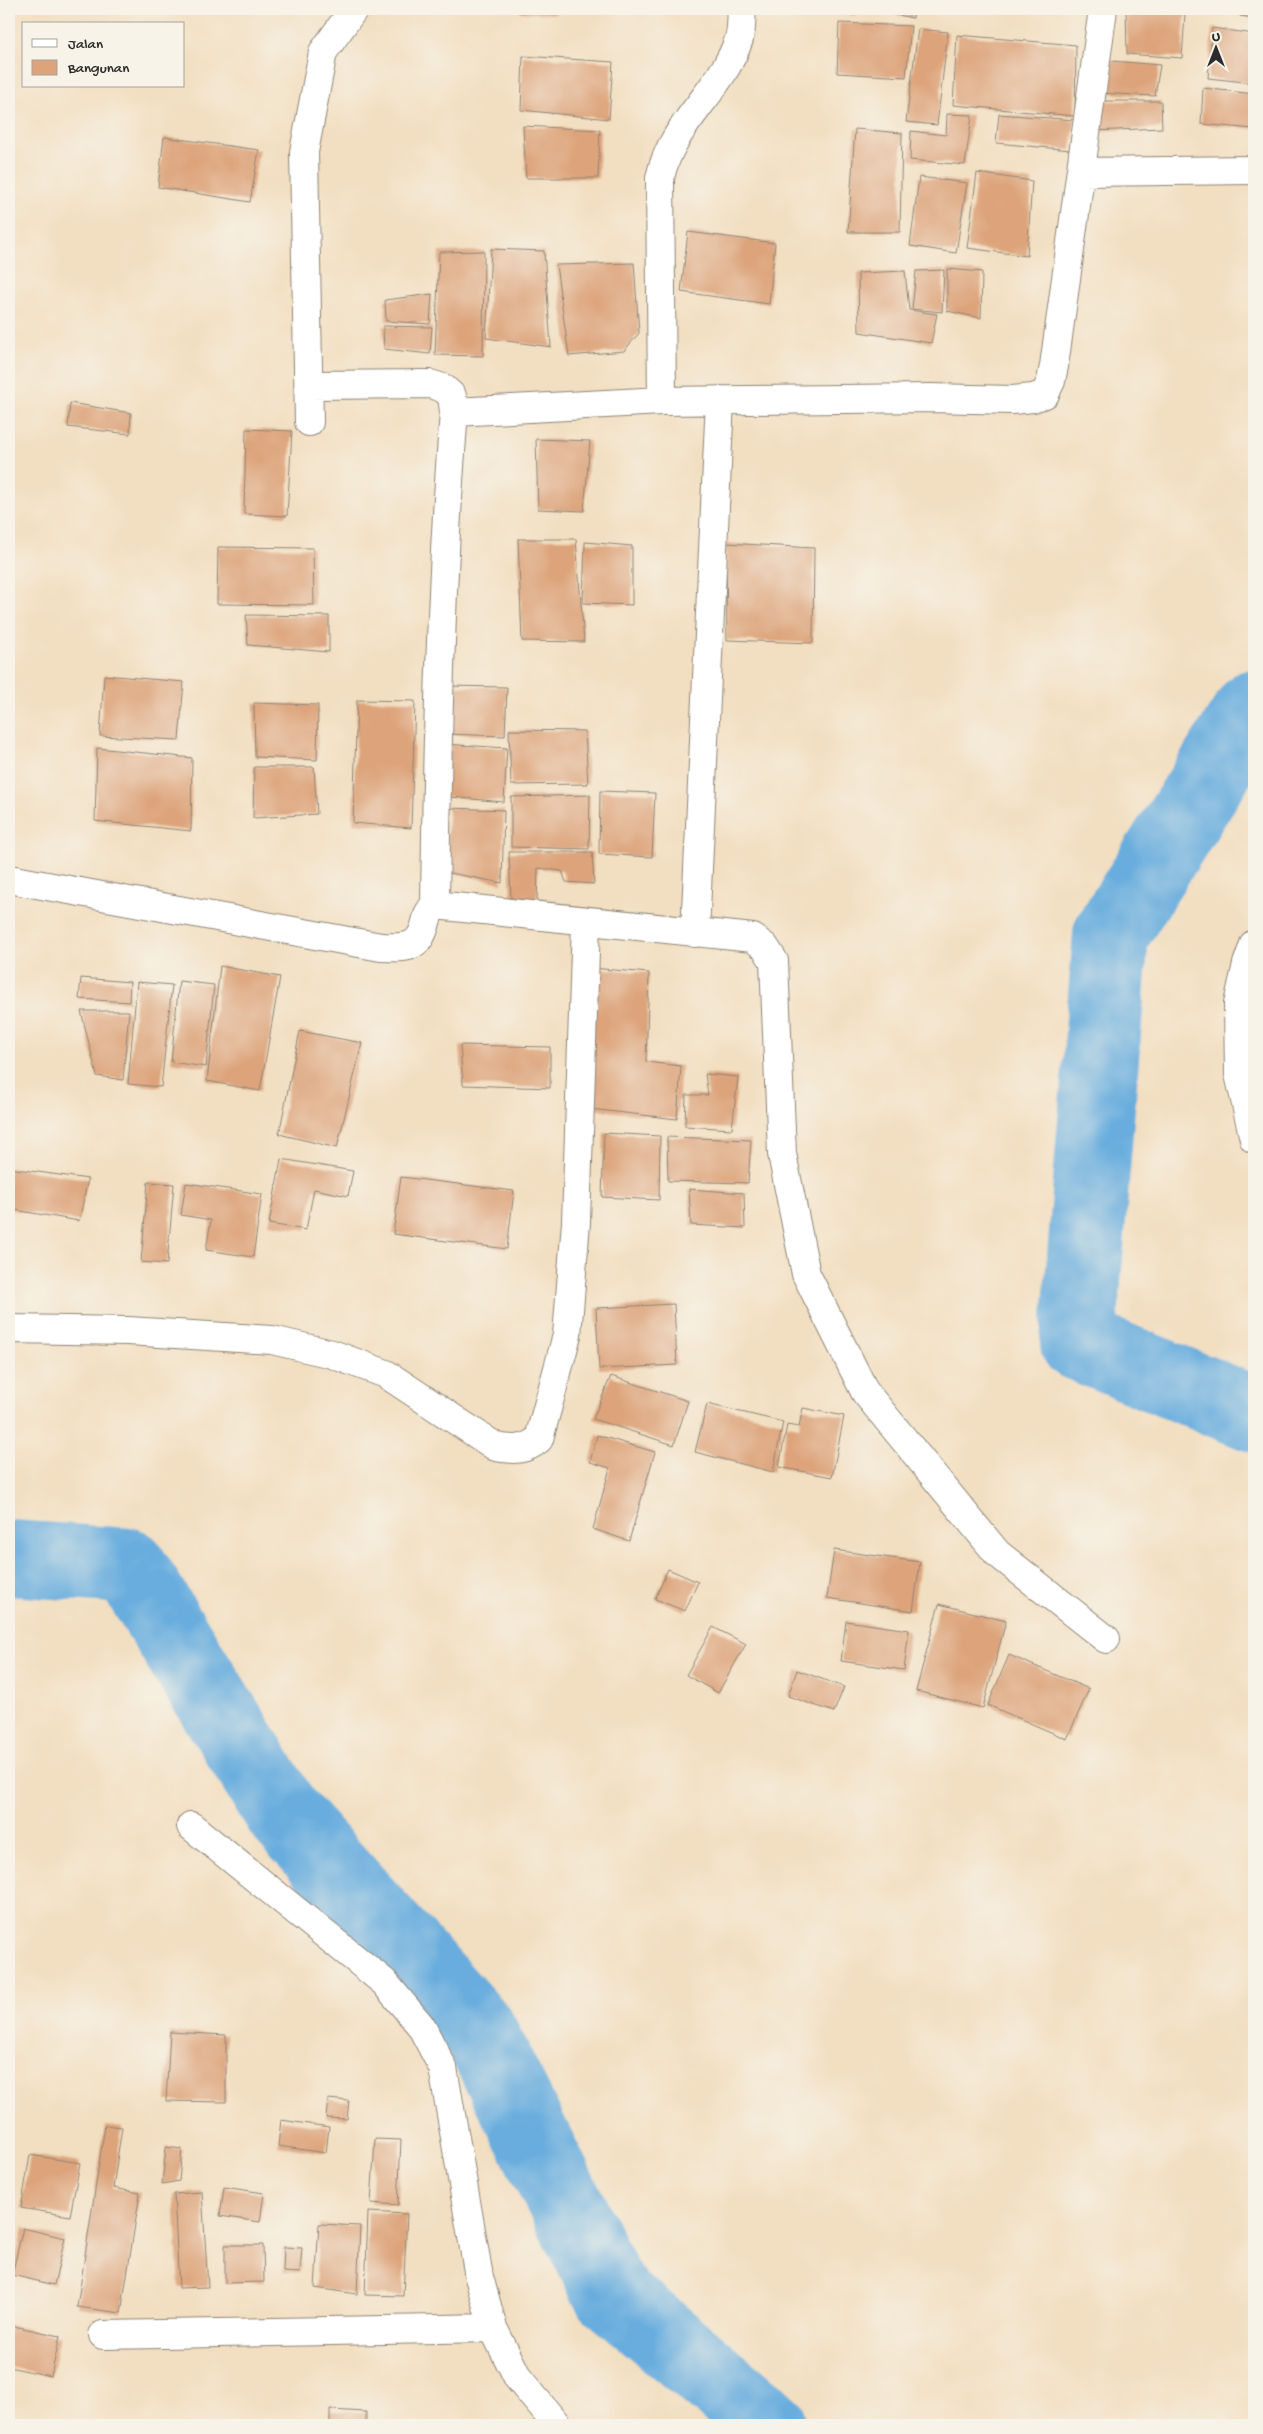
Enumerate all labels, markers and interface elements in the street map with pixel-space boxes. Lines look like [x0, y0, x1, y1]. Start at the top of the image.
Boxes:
legend [22, 22, 185, 88]
north arrow [1190, 22, 1240, 72]
text: U [1212, 29, 1220, 46]
text: Jalan [68, 36, 103, 54]
text: Bangunan [67, 60, 129, 78]

